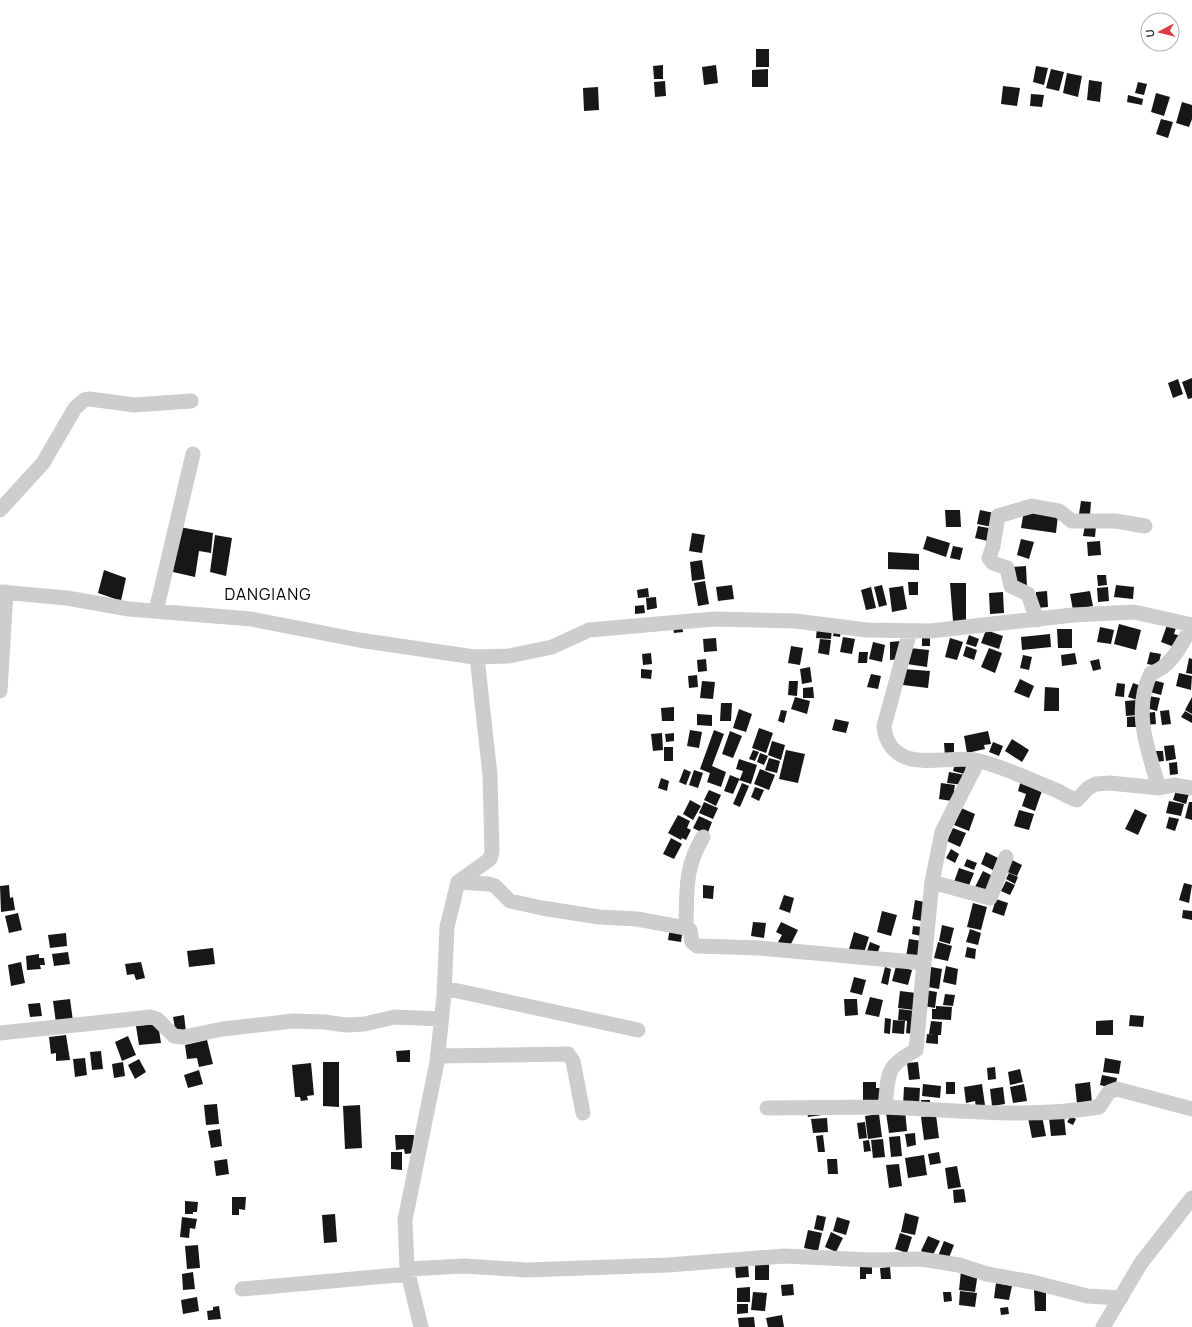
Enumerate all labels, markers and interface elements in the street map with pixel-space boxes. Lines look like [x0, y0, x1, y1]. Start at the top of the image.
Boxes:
north arrow [1140, 12, 1180, 52]
text: U [1142, 28, 1158, 38]
district label: DANGIANG [225, 583, 311, 605]

